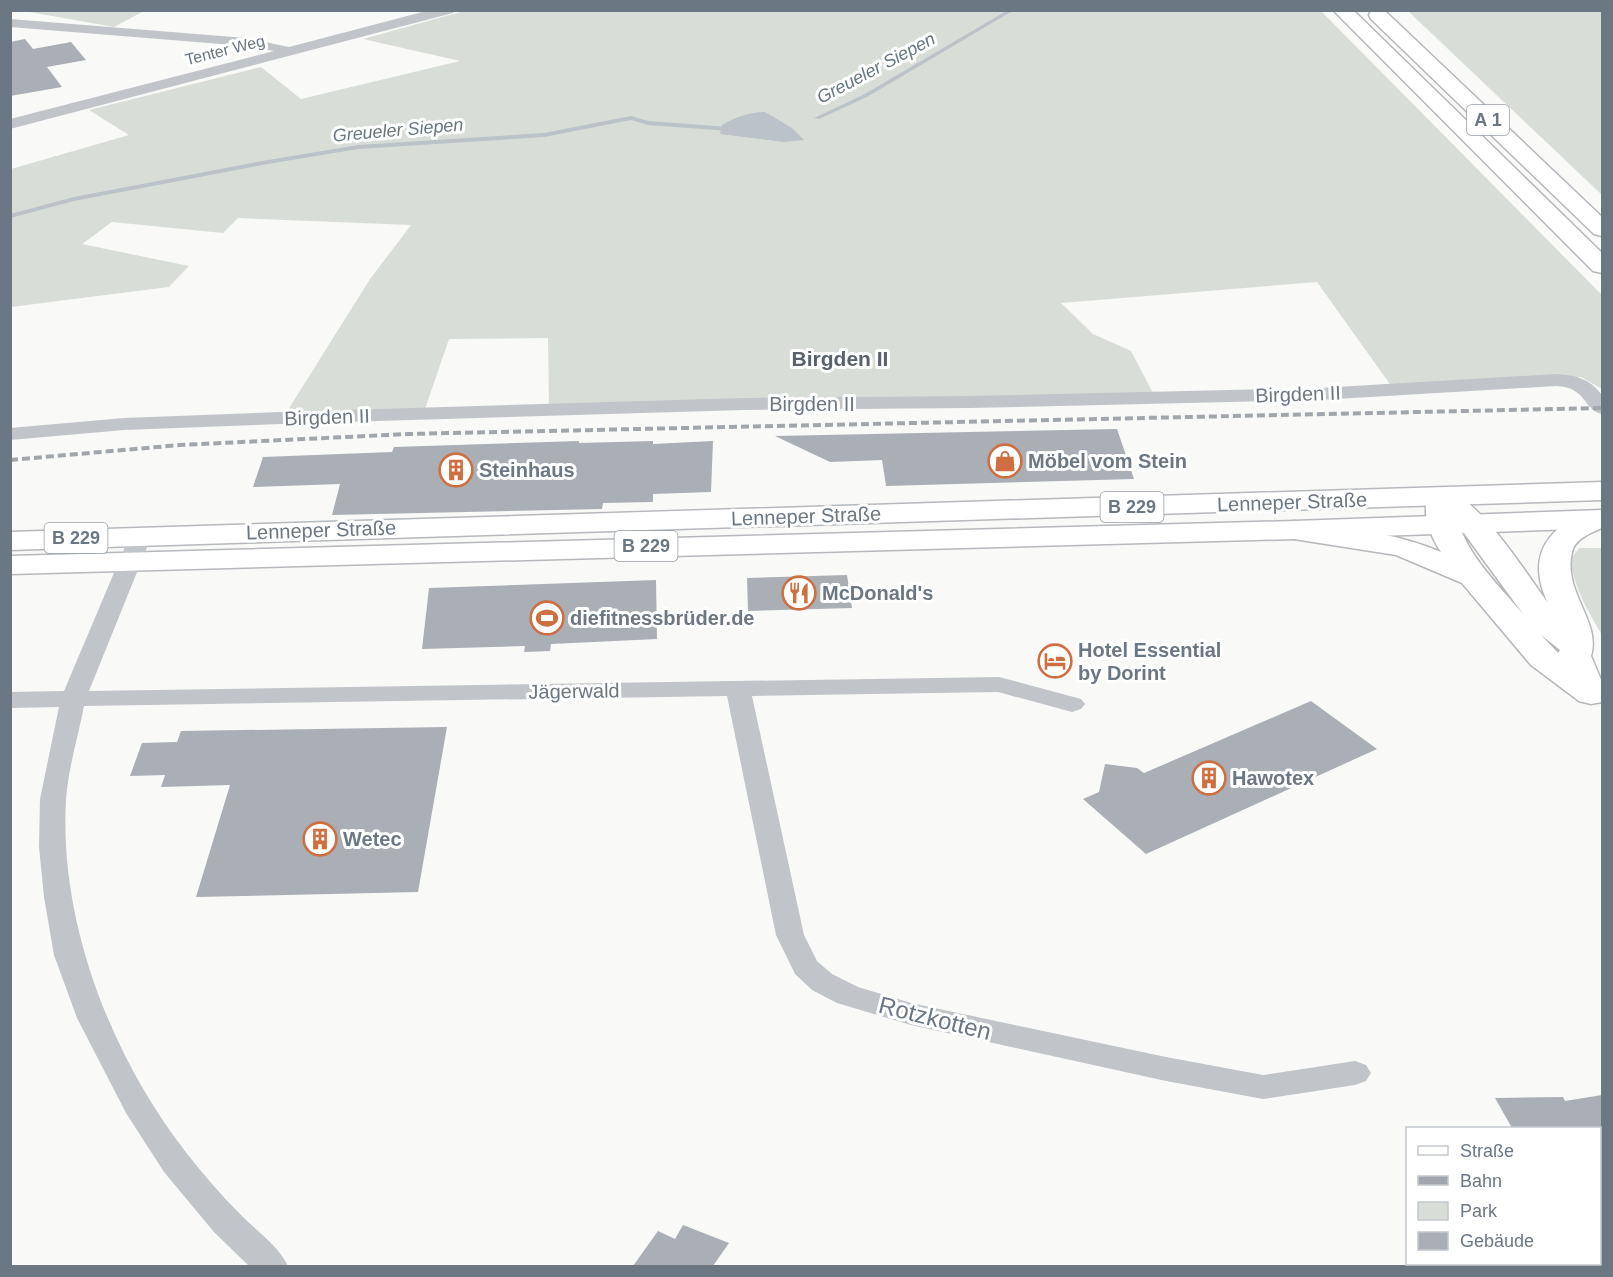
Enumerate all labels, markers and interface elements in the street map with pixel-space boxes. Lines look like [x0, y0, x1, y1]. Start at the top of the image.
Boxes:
water label: Greueler Siepen [813, 28, 939, 108]
street label: Tenter Weg [183, 32, 267, 68]
road number: A 1 [1467, 105, 1509, 135]
water label: Greueler Siepen [332, 114, 464, 146]
district label: Birgden II [792, 347, 888, 370]
street label: Birgden II [1255, 382, 1341, 406]
street label: Birgden II [769, 393, 855, 415]
street label: Birgden II [284, 405, 370, 429]
shop icon: Möbel vom Stein [987, 443, 1023, 479]
place label: Möbel vom Stein [1028, 450, 1187, 472]
building icon: Steinhaus [438, 452, 474, 488]
place label: Steinhaus [479, 459, 575, 481]
street label: Lenneper Straße [1217, 488, 1367, 516]
road number: B 229 [1100, 492, 1164, 522]
street label: Lenneper Straße [731, 502, 881, 530]
street label: Lenneper Straße [246, 516, 396, 544]
road number: B 229 [44, 523, 107, 553]
road number: B 229 [614, 531, 678, 561]
restaurant icon: McDonald's [781, 575, 817, 611]
place label: McDonald's [822, 582, 933, 604]
sports icon: diefitnessbrüder.de [529, 600, 565, 636]
place label: diefitnessbrüder.de [570, 607, 755, 629]
place label: Hotel Essential by Dorint [1078, 639, 1221, 684]
hotel icon: Hotel Essential by Dorint [1037, 643, 1073, 679]
street label: Jägerwald [528, 679, 620, 703]
building icon: Hawotex [1191, 760, 1227, 796]
place label: Hawotex [1232, 767, 1314, 789]
building icon: Wetec [302, 821, 338, 857]
place label: Wetec [343, 828, 402, 850]
street label: Rotzkotten [876, 991, 994, 1045]
legend [1406, 1127, 1601, 1265]
text: Straße [1460, 1141, 1514, 1161]
text: Bahn [1460, 1171, 1502, 1191]
text: Park [1460, 1201, 1498, 1221]
text: Gebäude [1460, 1231, 1534, 1251]

